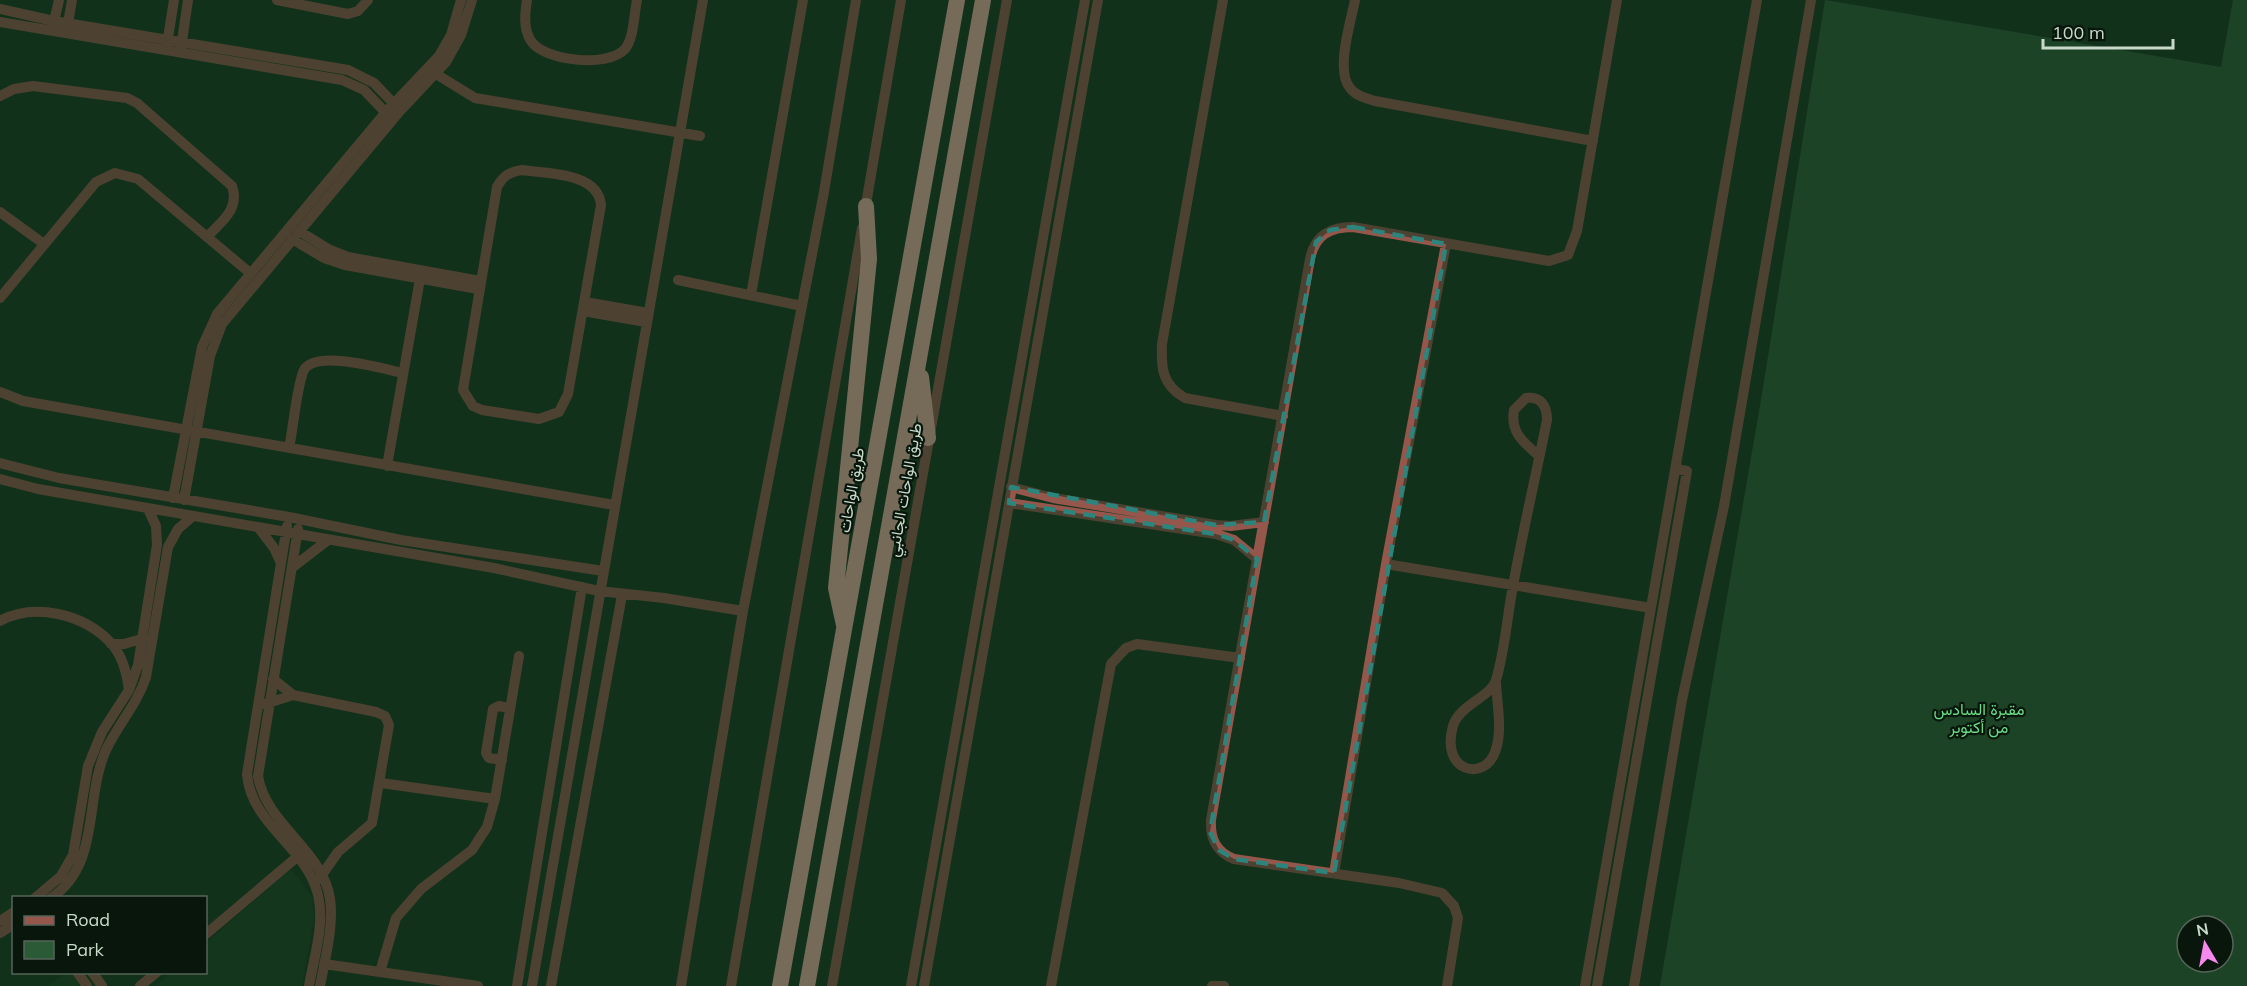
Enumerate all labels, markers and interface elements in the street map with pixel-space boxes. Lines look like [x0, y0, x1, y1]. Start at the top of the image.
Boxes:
scale bar [2043, 12, 2174, 50]
text: 100 m [2052, 21, 2105, 44]
street label: طريق الواحات الجانبي [882, 421, 930, 559]
street label: طريق الواحات [834, 446, 869, 534]
park label: مقبرة السادس من أكتوبر [1933, 699, 2025, 738]
legend [12, 896, 207, 974]
text: Road [66, 908, 110, 931]
north arrow [2175, 914, 2235, 974]
text: N [2195, 918, 2210, 940]
text: Park [66, 938, 105, 961]

